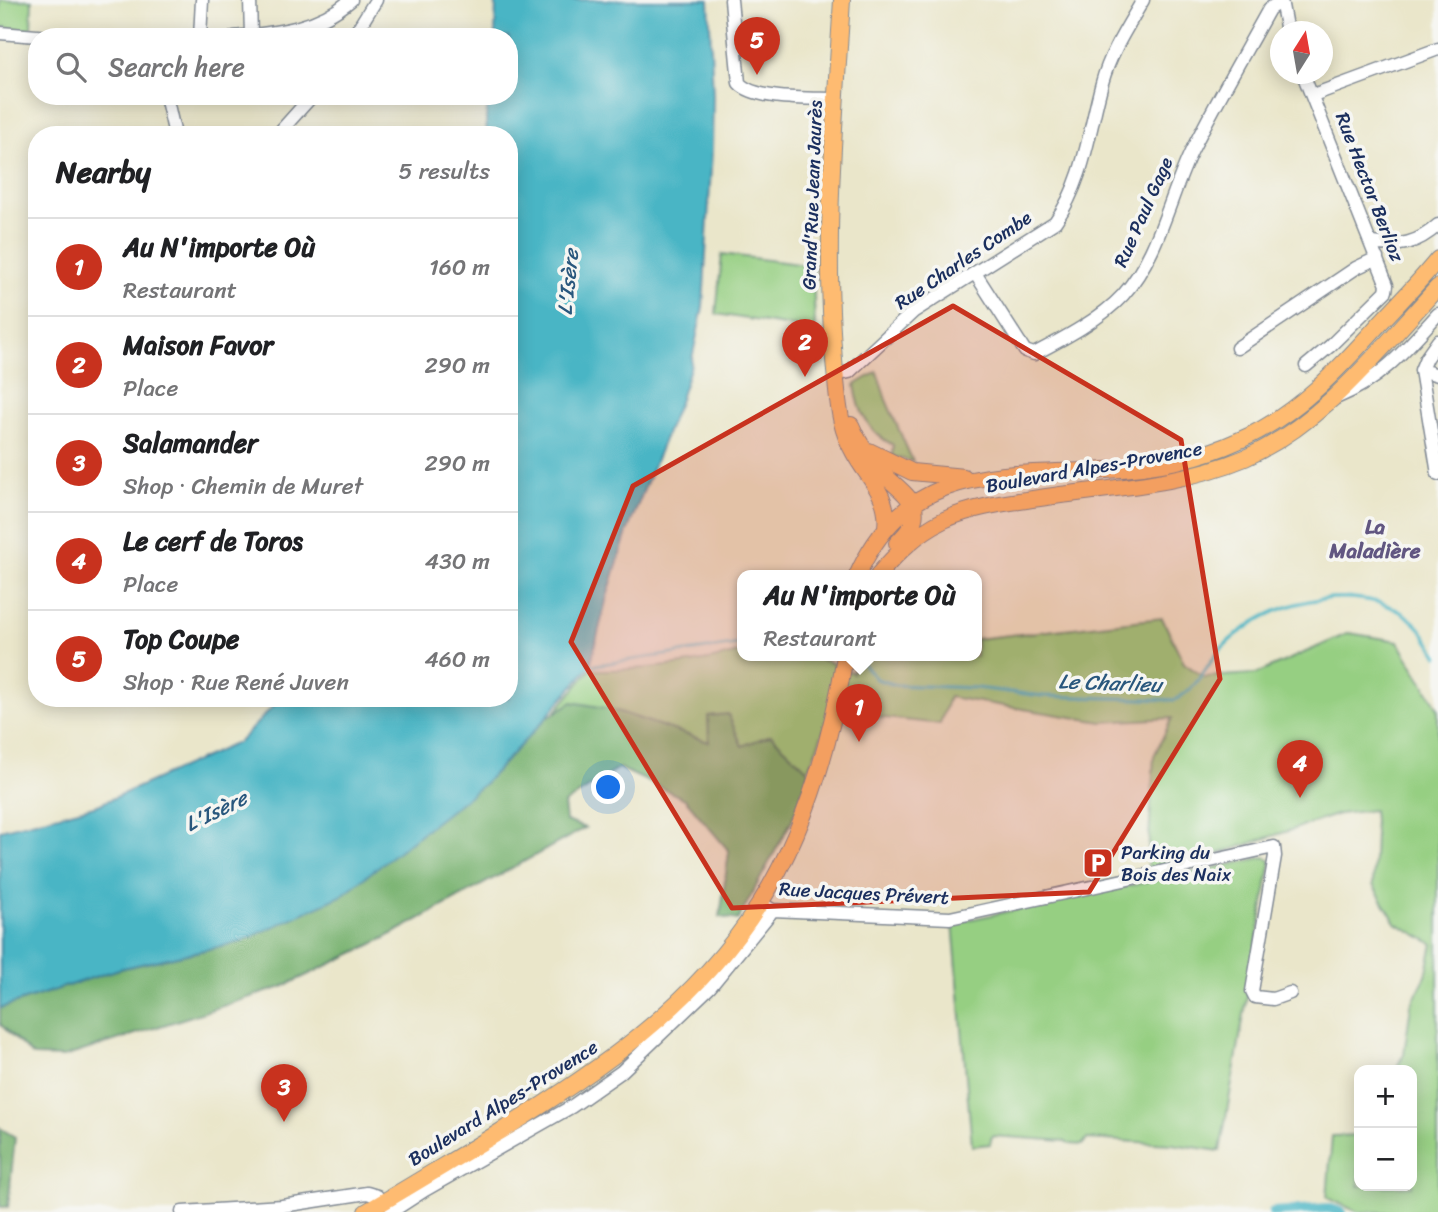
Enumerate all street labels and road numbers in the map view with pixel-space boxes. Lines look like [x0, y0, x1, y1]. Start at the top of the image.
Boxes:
street label: Grand'Rue Jean Jaurès [792, 99, 832, 290]
street label: Rue Hector Berlioz [1326, 107, 1414, 268]
street label: Rue Paul Gage [1104, 151, 1182, 273]
street label: Rue Charles Combe [888, 202, 1038, 318]
street label: Boulevard Alpes-Provence [983, 432, 1205, 502]
street label: Rue Jacques Prévert [778, 872, 950, 914]
street label: Boulevard Alpes-Provence [401, 1031, 605, 1175]

